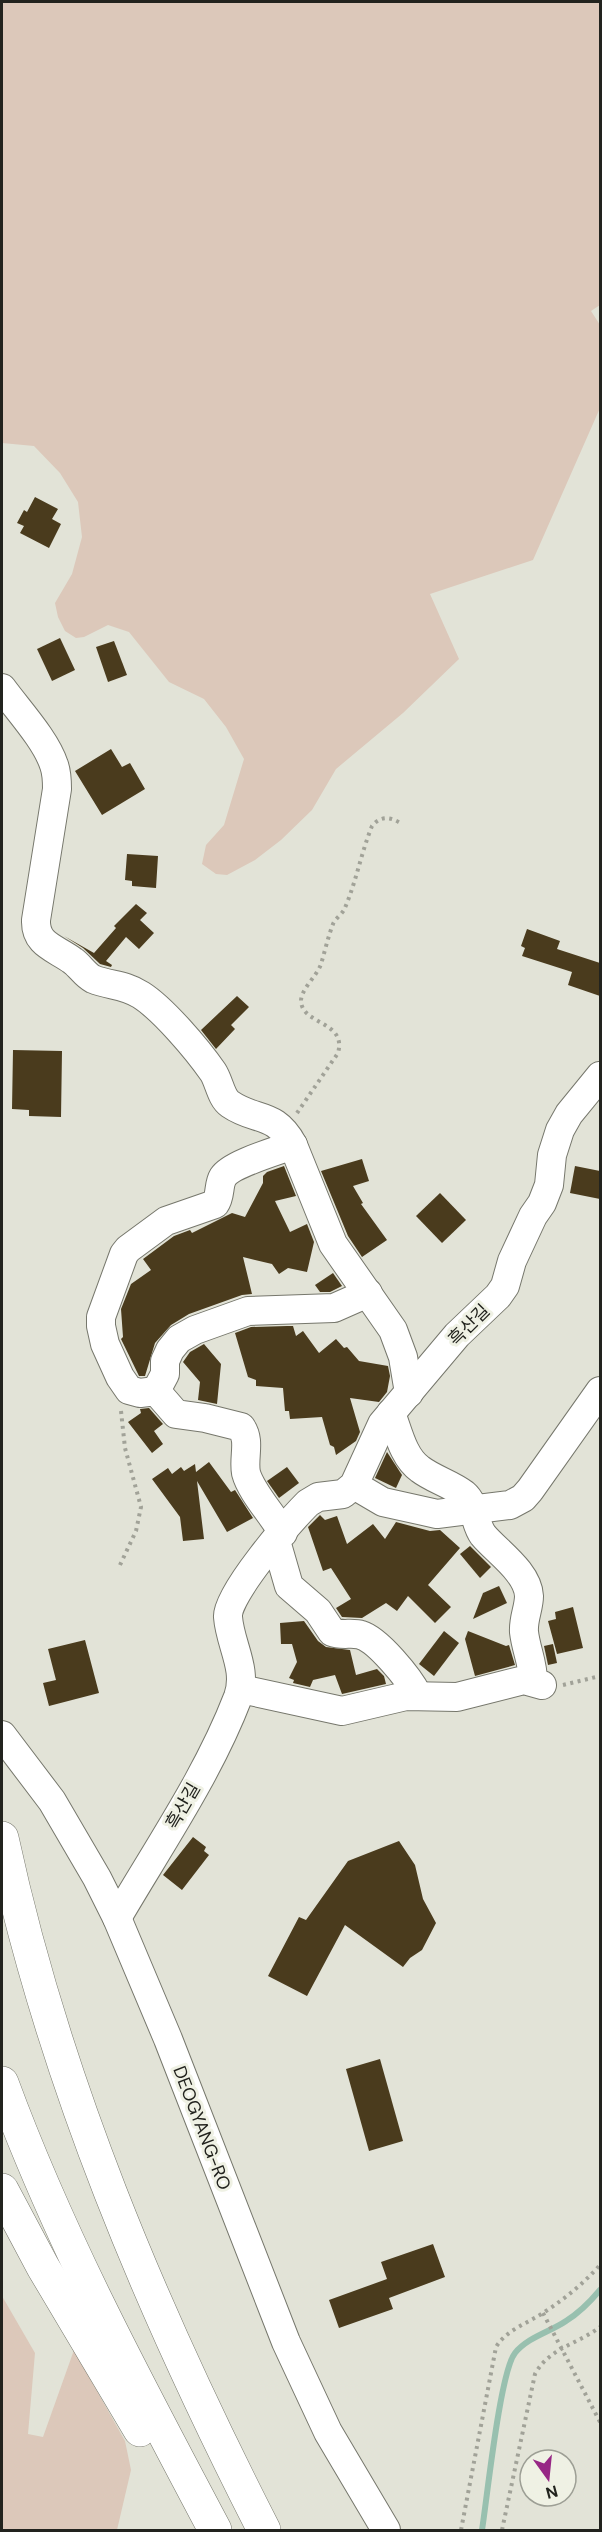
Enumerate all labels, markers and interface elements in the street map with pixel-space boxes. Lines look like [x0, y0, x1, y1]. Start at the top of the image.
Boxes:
street label: 흑산길 [443, 1299, 495, 1351]
street label: 흑산길 [160, 1778, 206, 1834]
street label: DEOGYANG-RO [167, 2063, 237, 2193]
north arrow [518, 2448, 578, 2508]
text: N [543, 2480, 560, 2504]

